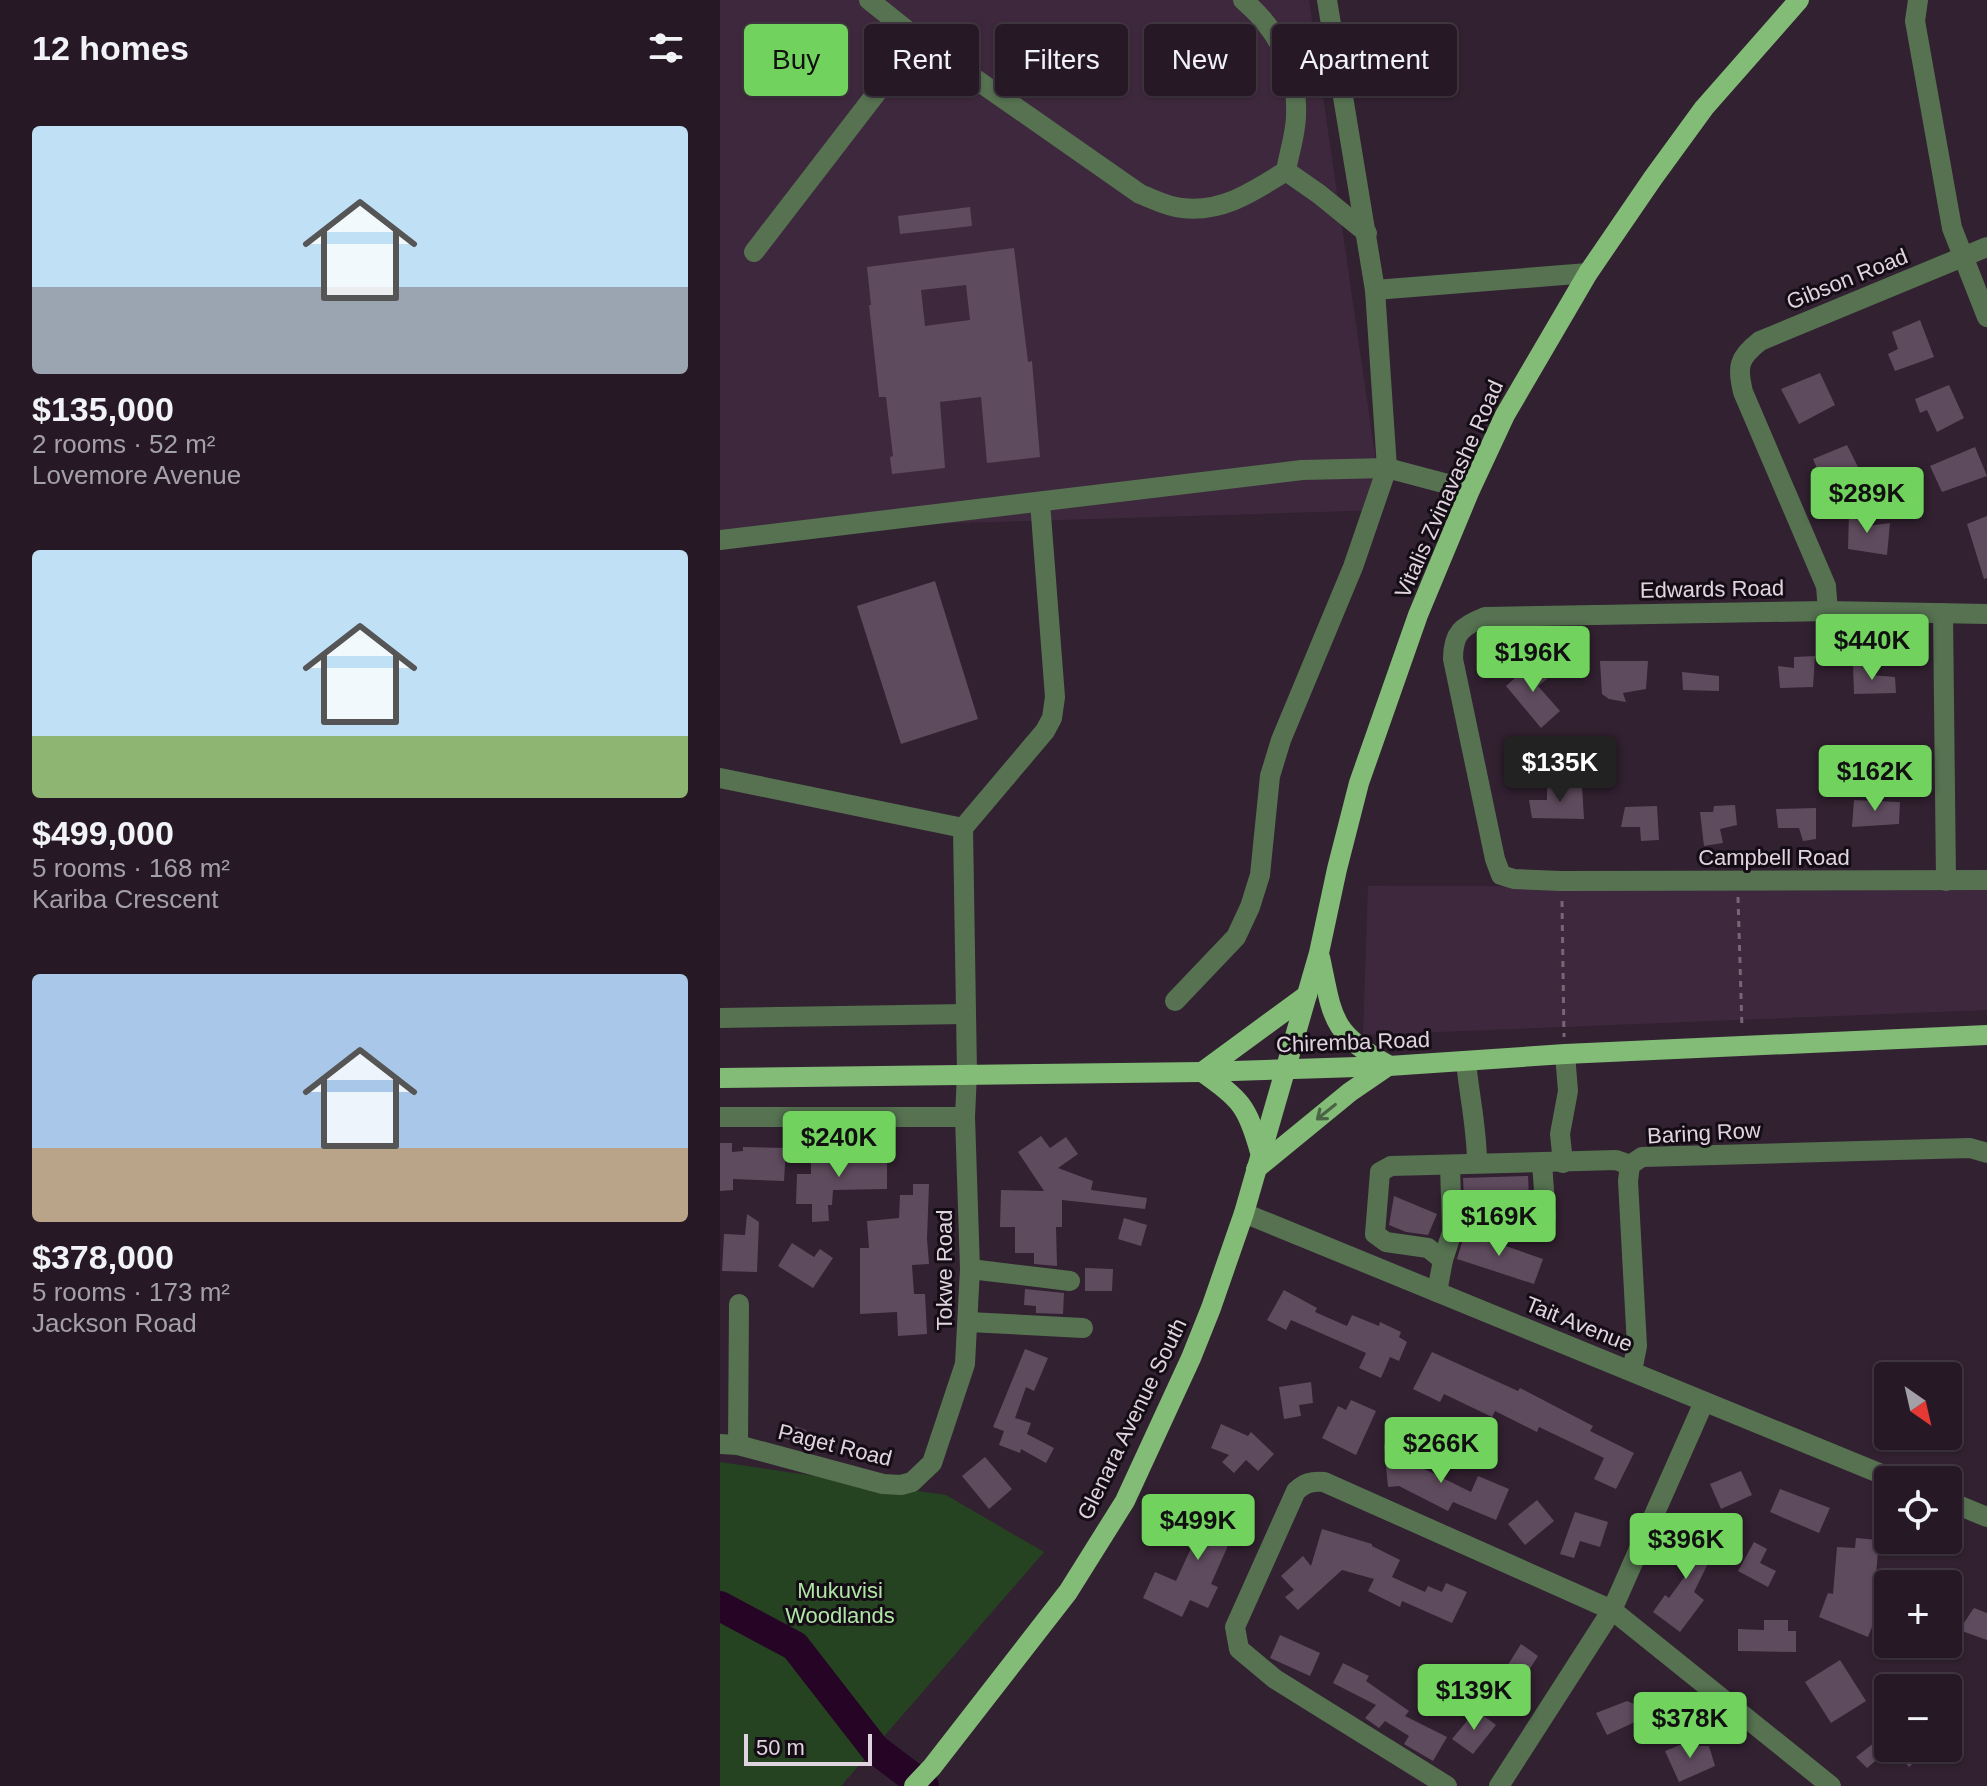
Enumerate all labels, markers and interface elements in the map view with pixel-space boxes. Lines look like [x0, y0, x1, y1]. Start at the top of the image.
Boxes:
chip: Buy [744, 24, 848, 96]
chip: Rent [864, 24, 979, 96]
chip: Filters [995, 24, 1128, 96]
chip: New [1144, 24, 1256, 96]
chip: Apartment [1272, 24, 1457, 96]
icon: filters [644, 26, 688, 70]
text: 12 homes [32, 29, 189, 67]
icon: home [288, 178, 432, 322]
street label: Gibson Road [1783, 243, 1911, 315]
street label: Vitalis Zvinavashe Road [1390, 376, 1508, 602]
text: $135,000 [32, 390, 174, 428]
text: 2 rooms · 52 m² [32, 429, 216, 459]
text: Lovemore Avenue [32, 460, 241, 490]
pin: $289K [1811, 467, 1923, 535]
text: $289K [1829, 478, 1905, 508]
street label: Edwards Road [1640, 575, 1784, 603]
icon: home [288, 602, 432, 746]
pin: $440K [1816, 614, 1928, 682]
text: $440K [1834, 625, 1910, 655]
pin: $196K [1477, 626, 1589, 694]
text: $196K [1495, 637, 1571, 667]
pin: $135K [1504, 736, 1616, 804]
pin: $162K [1819, 745, 1931, 813]
text: $135K [1522, 747, 1598, 777]
text: $162K [1837, 756, 1913, 786]
text: $499,000 [32, 814, 174, 852]
street label: Campbell Road [1698, 845, 1850, 870]
text: 5 rooms · 168 m² [32, 853, 230, 883]
text: Kariba Crescent [32, 884, 218, 914]
icon: home [288, 1026, 432, 1170]
street label: Chiremba Road [1276, 1027, 1430, 1057]
one-way arrow [1316, 1103, 1337, 1121]
pin: $240K [783, 1111, 895, 1179]
street label: Baring Row [1647, 1118, 1762, 1148]
text: $240K [801, 1122, 877, 1152]
pin: $169K [1443, 1190, 1555, 1258]
text: $169K [1461, 1201, 1537, 1231]
street label: Tokwe Road [932, 1209, 957, 1331]
text: $378,000 [32, 1238, 174, 1276]
text: 5 rooms · 173 m² [32, 1277, 230, 1307]
street label: Tait Avenue [1522, 1291, 1636, 1357]
text: Jackson Road [32, 1308, 197, 1338]
street label: Glenara Avenue South [1072, 1314, 1192, 1524]
north arrow [1874, 1362, 1962, 1450]
map controls [1874, 1362, 1962, 1762]
pin: $266K [1385, 1417, 1497, 1485]
street label: Paget Road [776, 1419, 894, 1471]
text: $266K [1403, 1428, 1479, 1458]
button: locate [1874, 1466, 1962, 1554]
pin: $499K [1142, 1494, 1254, 1562]
text: $499K [1160, 1505, 1236, 1535]
pin: $396K [1630, 1513, 1742, 1581]
text: $396K [1648, 1524, 1724, 1554]
button: + [1874, 1570, 1962, 1658]
park label: Mukuvisi Woodlands [785, 1578, 895, 1628]
pin: $139K [1418, 1664, 1530, 1732]
button: − [1874, 1674, 1962, 1762]
text: $139K [1436, 1675, 1512, 1705]
pin: $378K [1634, 1692, 1746, 1760]
text: $378K [1652, 1703, 1728, 1733]
scale bar [744, 1730, 872, 1766]
text: 50 m [756, 1735, 805, 1760]

